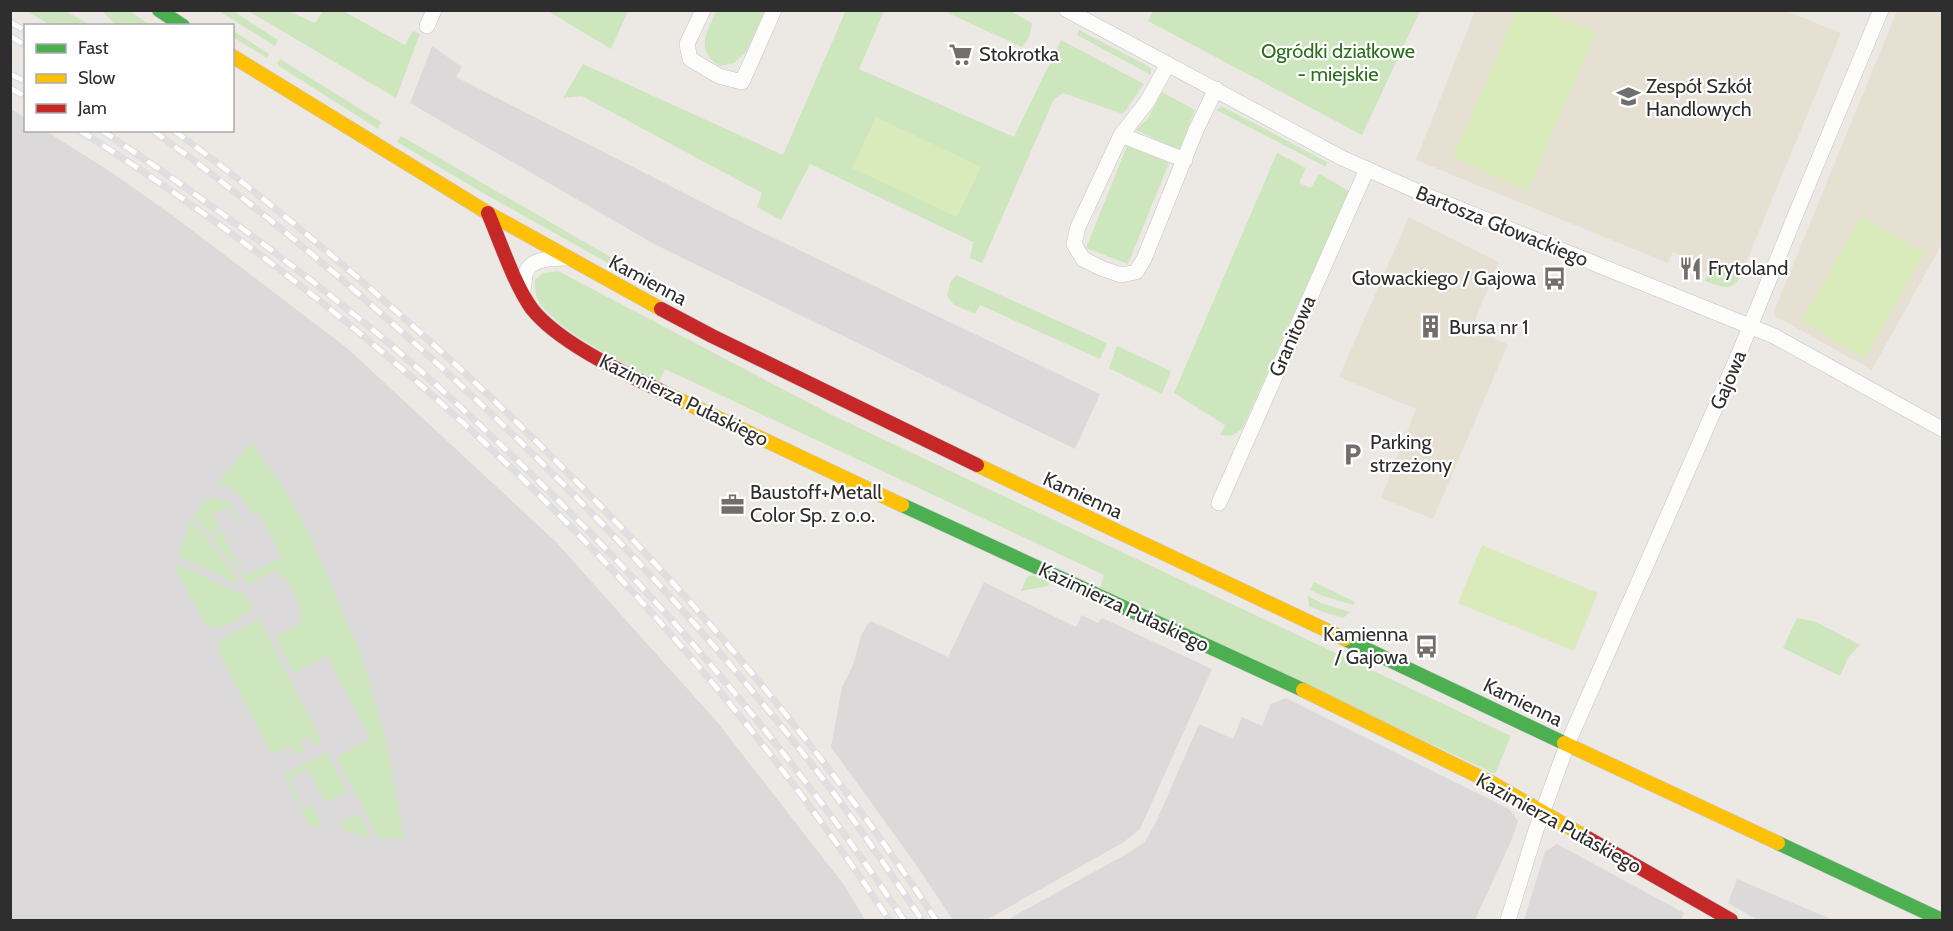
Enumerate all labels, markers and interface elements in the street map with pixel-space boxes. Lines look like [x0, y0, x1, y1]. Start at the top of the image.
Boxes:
legend [24, 24, 234, 132]
text: Fast [78, 37, 109, 59]
park label: Ogródki działkowe - miejskie [1261, 39, 1415, 86]
supermarket icon: Stokrotka [948, 41, 974, 67]
place label: Stokrotka [979, 42, 1060, 66]
text: Slow [78, 67, 115, 89]
place label: Zespół Szkół Handlowych [1646, 74, 1752, 121]
school or university icon: Zespół Szkół Handlowych [1615, 84, 1641, 110]
text: Jam [77, 97, 107, 119]
street label: Bartosza Głowackiego [1412, 180, 1592, 272]
street label: Kamienna [605, 249, 691, 311]
restaurant icon: Frytoland [1677, 255, 1703, 281]
place label: Frytoland [1708, 256, 1788, 280]
bus stop icon: Głowackiego / Gajowa [1541, 265, 1567, 291]
place label: Głowackiego / Gajowa [1352, 266, 1536, 290]
street label: Granitowa [1264, 291, 1321, 380]
building icon: Bursa nr 1 [1418, 314, 1444, 340]
place label: Bursa nr 1 [1449, 315, 1529, 339]
street label: Gajowa [1705, 346, 1751, 413]
street label: Kazimierza Pułaskiego [595, 349, 773, 451]
place label: Parking strzeżony [1370, 430, 1452, 477]
parking icon: Parking strzeżony [1339, 441, 1365, 467]
street label: Kamienna [1039, 466, 1127, 524]
place label: Baustoff+Metall Color Sp. z o.o. [750, 480, 882, 527]
office icon: Baustoff+Metall Color Sp. z o.o. [719, 491, 745, 517]
street label: Kazimierza Pułaskiego [1035, 557, 1213, 657]
place label: Kamienna / Gajowa [1323, 622, 1408, 669]
bus stop icon: Kamienna / Gajowa [1413, 633, 1439, 659]
street label: Kamienna [1480, 673, 1567, 732]
street label: Kazimierza Pułaskiego [1472, 768, 1646, 878]

